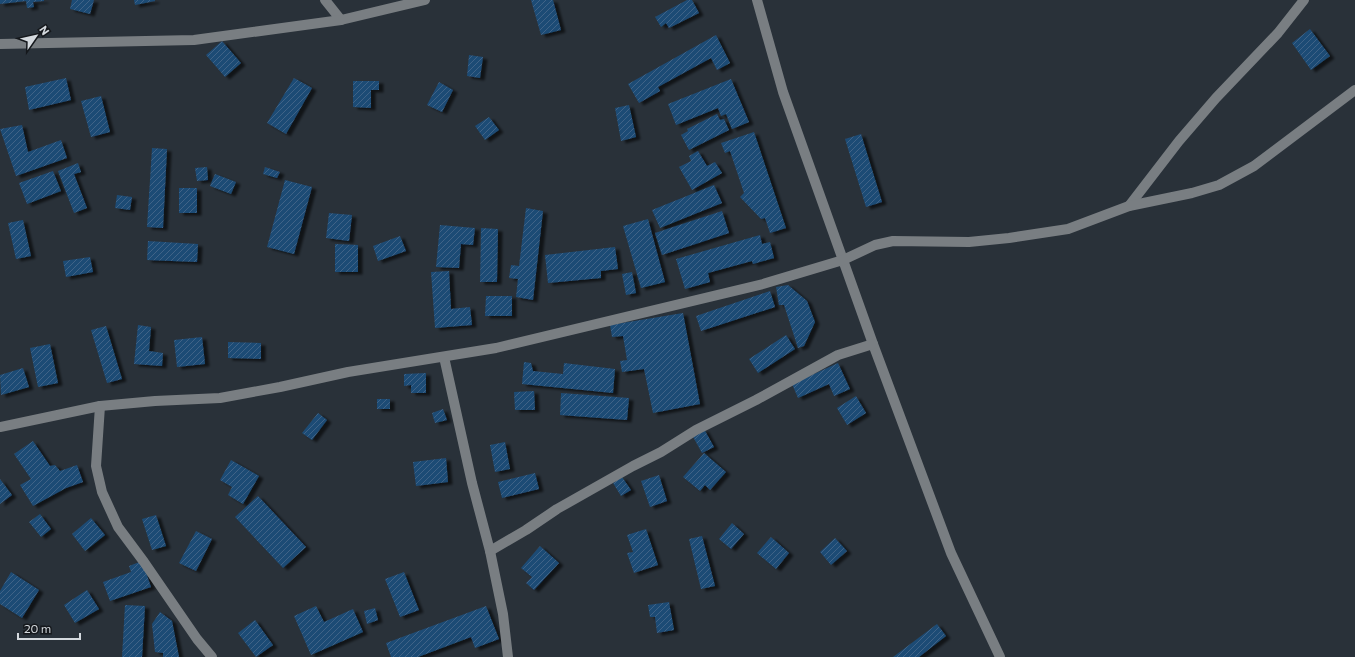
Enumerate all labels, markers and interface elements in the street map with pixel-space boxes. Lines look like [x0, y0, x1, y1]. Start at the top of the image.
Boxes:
north arrow [16, 16, 56, 56]
text: N [37, 23, 52, 37]
scale bar [18, 615, 80, 641]
text: 20 m [24, 621, 51, 635]

